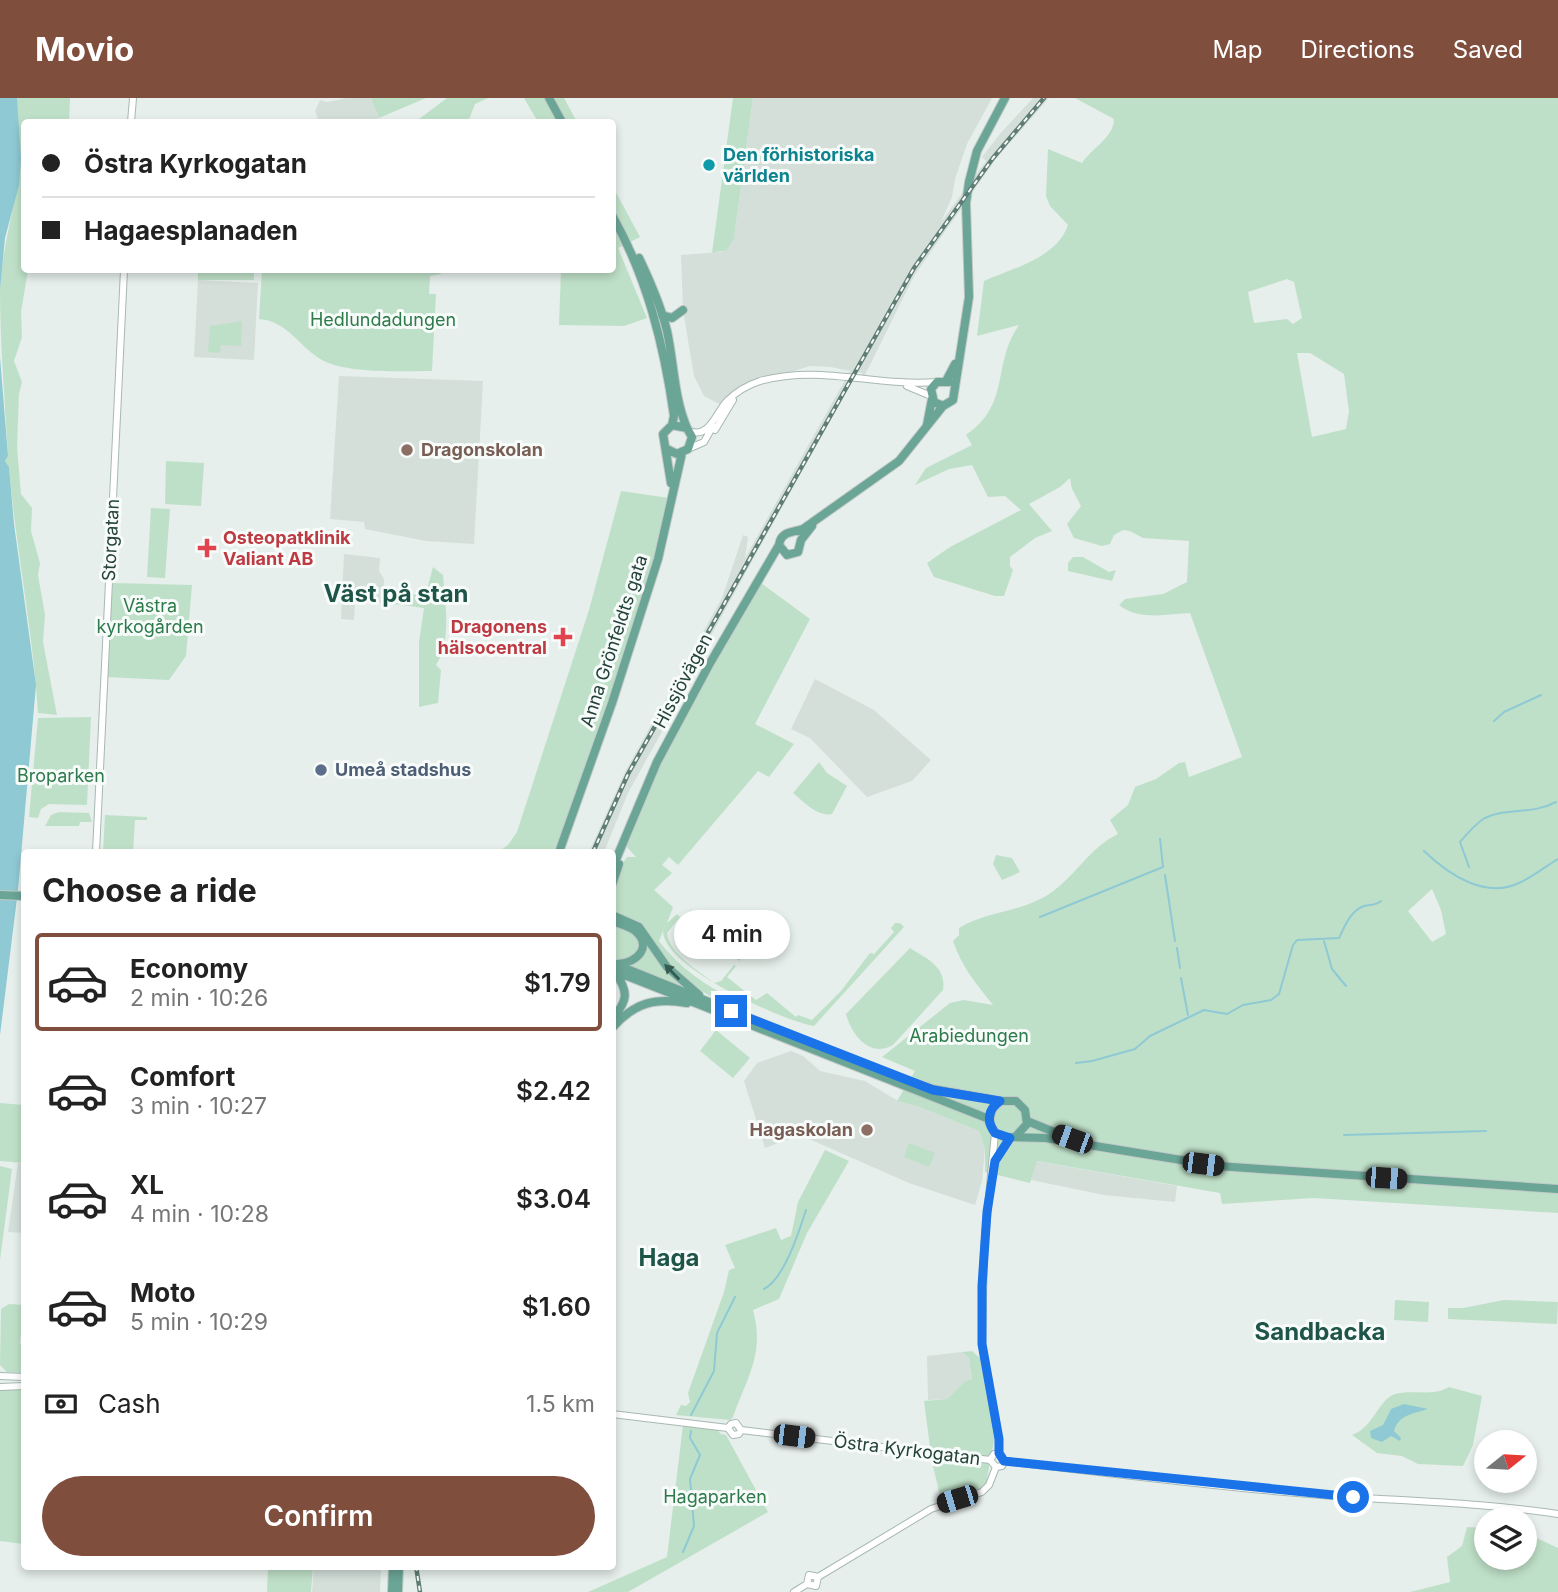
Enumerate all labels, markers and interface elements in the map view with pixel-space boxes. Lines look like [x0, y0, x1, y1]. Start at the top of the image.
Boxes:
text: Movio [35, 29, 134, 69]
text: Map [1213, 35, 1262, 64]
text: Directions [1300, 35, 1415, 64]
text: Saved [1453, 35, 1523, 64]
place label: Den förhistoriska världen [723, 144, 875, 186]
text: Östra Kyrkogatan [84, 148, 307, 179]
marker: Den förhistoriska världen [701, 157, 717, 173]
text: Hagaesplanaden [84, 215, 298, 246]
park label: Hedlundadungen [310, 309, 456, 330]
place label: Dragonskolan [421, 439, 543, 460]
marker: Dragonskolan [399, 442, 415, 458]
street label: Storgatan [98, 498, 123, 582]
place label: Osteopatklinik Valiant AB [223, 527, 351, 569]
marker: Osteopatklinik Valiant AB [197, 538, 217, 558]
street label: Anna Grönfeldts gata [576, 552, 651, 730]
district label: Väst på stan [323, 579, 469, 608]
park label: Västra kyrkogården [96, 595, 204, 637]
place label: Dragonens hälsocentral [438, 616, 547, 658]
marker: Dragonens hälsocentral [553, 627, 573, 647]
street label: Hissjövägen [649, 630, 716, 732]
place label: Umeå stadshus [335, 759, 471, 780]
marker: Umeå stadshus [313, 762, 329, 778]
park label: Broparken [17, 765, 105, 786]
text: Choose a ride [42, 871, 257, 910]
callout: 4 min [673, 909, 789, 958]
text: 4 min [701, 920, 763, 948]
icon: car [46, 951, 109, 1014]
text: Economy [130, 953, 248, 984]
one-way arrow [664, 963, 681, 980]
text: $1.79 [524, 967, 591, 998]
text: 2 min · 10:26 [130, 984, 268, 1012]
route end [715, 995, 747, 1027]
park label: Arabiedungen [909, 1025, 1029, 1046]
icon: car [46, 1059, 109, 1122]
text: Comfort [130, 1061, 235, 1092]
text: $2.42 [516, 1075, 591, 1106]
text: 3 min · 10:27 [130, 1092, 267, 1120]
place label: Hagaskolan [750, 1119, 853, 1140]
marker: Hagaskolan [859, 1122, 875, 1138]
car [1049, 1122, 1096, 1156]
car [1181, 1151, 1226, 1177]
car [1365, 1166, 1408, 1190]
icon: car [46, 1167, 109, 1230]
text: XL [130, 1169, 164, 1200]
text: $3.04 [516, 1183, 591, 1214]
text: 4 min · 10:28 [130, 1200, 269, 1228]
district label: Haga [639, 1243, 699, 1272]
icon: car [46, 1275, 109, 1338]
text: Moto [130, 1277, 195, 1308]
text: $1.60 [522, 1291, 591, 1322]
text: 5 min · 10:29 [130, 1308, 268, 1336]
district label: Sandbacka [1255, 1317, 1386, 1346]
icon: cash [42, 1385, 80, 1423]
text: Cash [98, 1388, 161, 1419]
text: 1.5 km [526, 1390, 595, 1418]
car [772, 1423, 817, 1449]
street label: Östra Kyrkogatan [832, 1429, 982, 1469]
north arrow [1474, 1430, 1536, 1493]
map controls [1474, 1430, 1537, 1570]
button: Confirm [42, 1476, 595, 1556]
route start [1337, 1481, 1369, 1513]
car [934, 1483, 981, 1515]
park label: Hagaparken [663, 1486, 767, 1507]
button: layers [1474, 1507, 1537, 1570]

